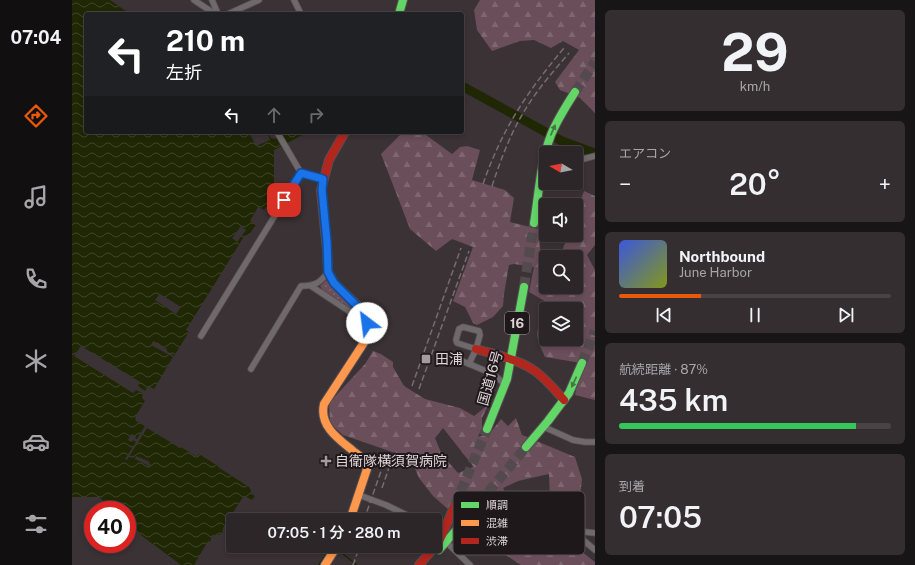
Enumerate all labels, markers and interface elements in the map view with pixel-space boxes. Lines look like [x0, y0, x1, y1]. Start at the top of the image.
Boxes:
text: 29 [721, 22, 789, 83]
text: 210 m [166, 24, 245, 57]
text: 07:04 [11, 27, 61, 48]
icon: left [100, 28, 152, 80]
text: 左折 [166, 62, 202, 83]
text: km/h [740, 79, 770, 94]
icon: directions [22, 102, 50, 130]
icon: left [221, 104, 243, 126]
icon: ahead [263, 104, 285, 126]
icon: right [305, 104, 327, 126]
one-way arrow [550, 124, 556, 135]
north arrow [539, 146, 583, 190]
map controls [539, 146, 583, 346]
text: エアコン [619, 146, 671, 161]
text: 20° [729, 166, 781, 202]
text: − [619, 171, 631, 197]
text: + [879, 171, 891, 197]
icon: music [22, 183, 50, 211]
pin [267, 183, 301, 217]
icon: arrive [273, 189, 295, 211]
button: sound [539, 198, 583, 242]
text: Northbound [679, 248, 765, 265]
button: search [539, 250, 583, 294]
icon: phone [22, 265, 50, 293]
text: June Harbor [679, 265, 752, 280]
position arrow [346, 302, 388, 344]
button: layers [539, 302, 583, 346]
icon: previous [653, 304, 675, 326]
icon: pause [744, 304, 766, 326]
icon: next [835, 304, 857, 326]
road number: 16 [505, 312, 529, 334]
icon: climate [22, 347, 50, 375]
street label: 国道16号 [475, 349, 505, 407]
place label: 田浦 [435, 351, 463, 367]
marker: 田浦 [420, 353, 432, 365]
text: 航続距離 · 87% [619, 362, 708, 377]
one-way arrow [571, 377, 577, 388]
text: 435 km [619, 382, 728, 418]
icon: car [22, 428, 50, 456]
place label: 自衛隊横須賀病院 [335, 453, 447, 469]
marker: 自衛隊横須賀病院 [320, 455, 332, 467]
text: 到着 [619, 479, 645, 494]
legend [453, 491, 585, 555]
text: 順調 [486, 499, 508, 511]
text: 07:05 [619, 499, 702, 535]
speed limit sign: 40 [84, 501, 136, 553]
icon: filters [22, 510, 50, 538]
text: 混雑 [486, 517, 508, 529]
text: 07:05 · 1 分 · 280 m [268, 524, 400, 541]
text: 渋滞 [486, 535, 508, 547]

